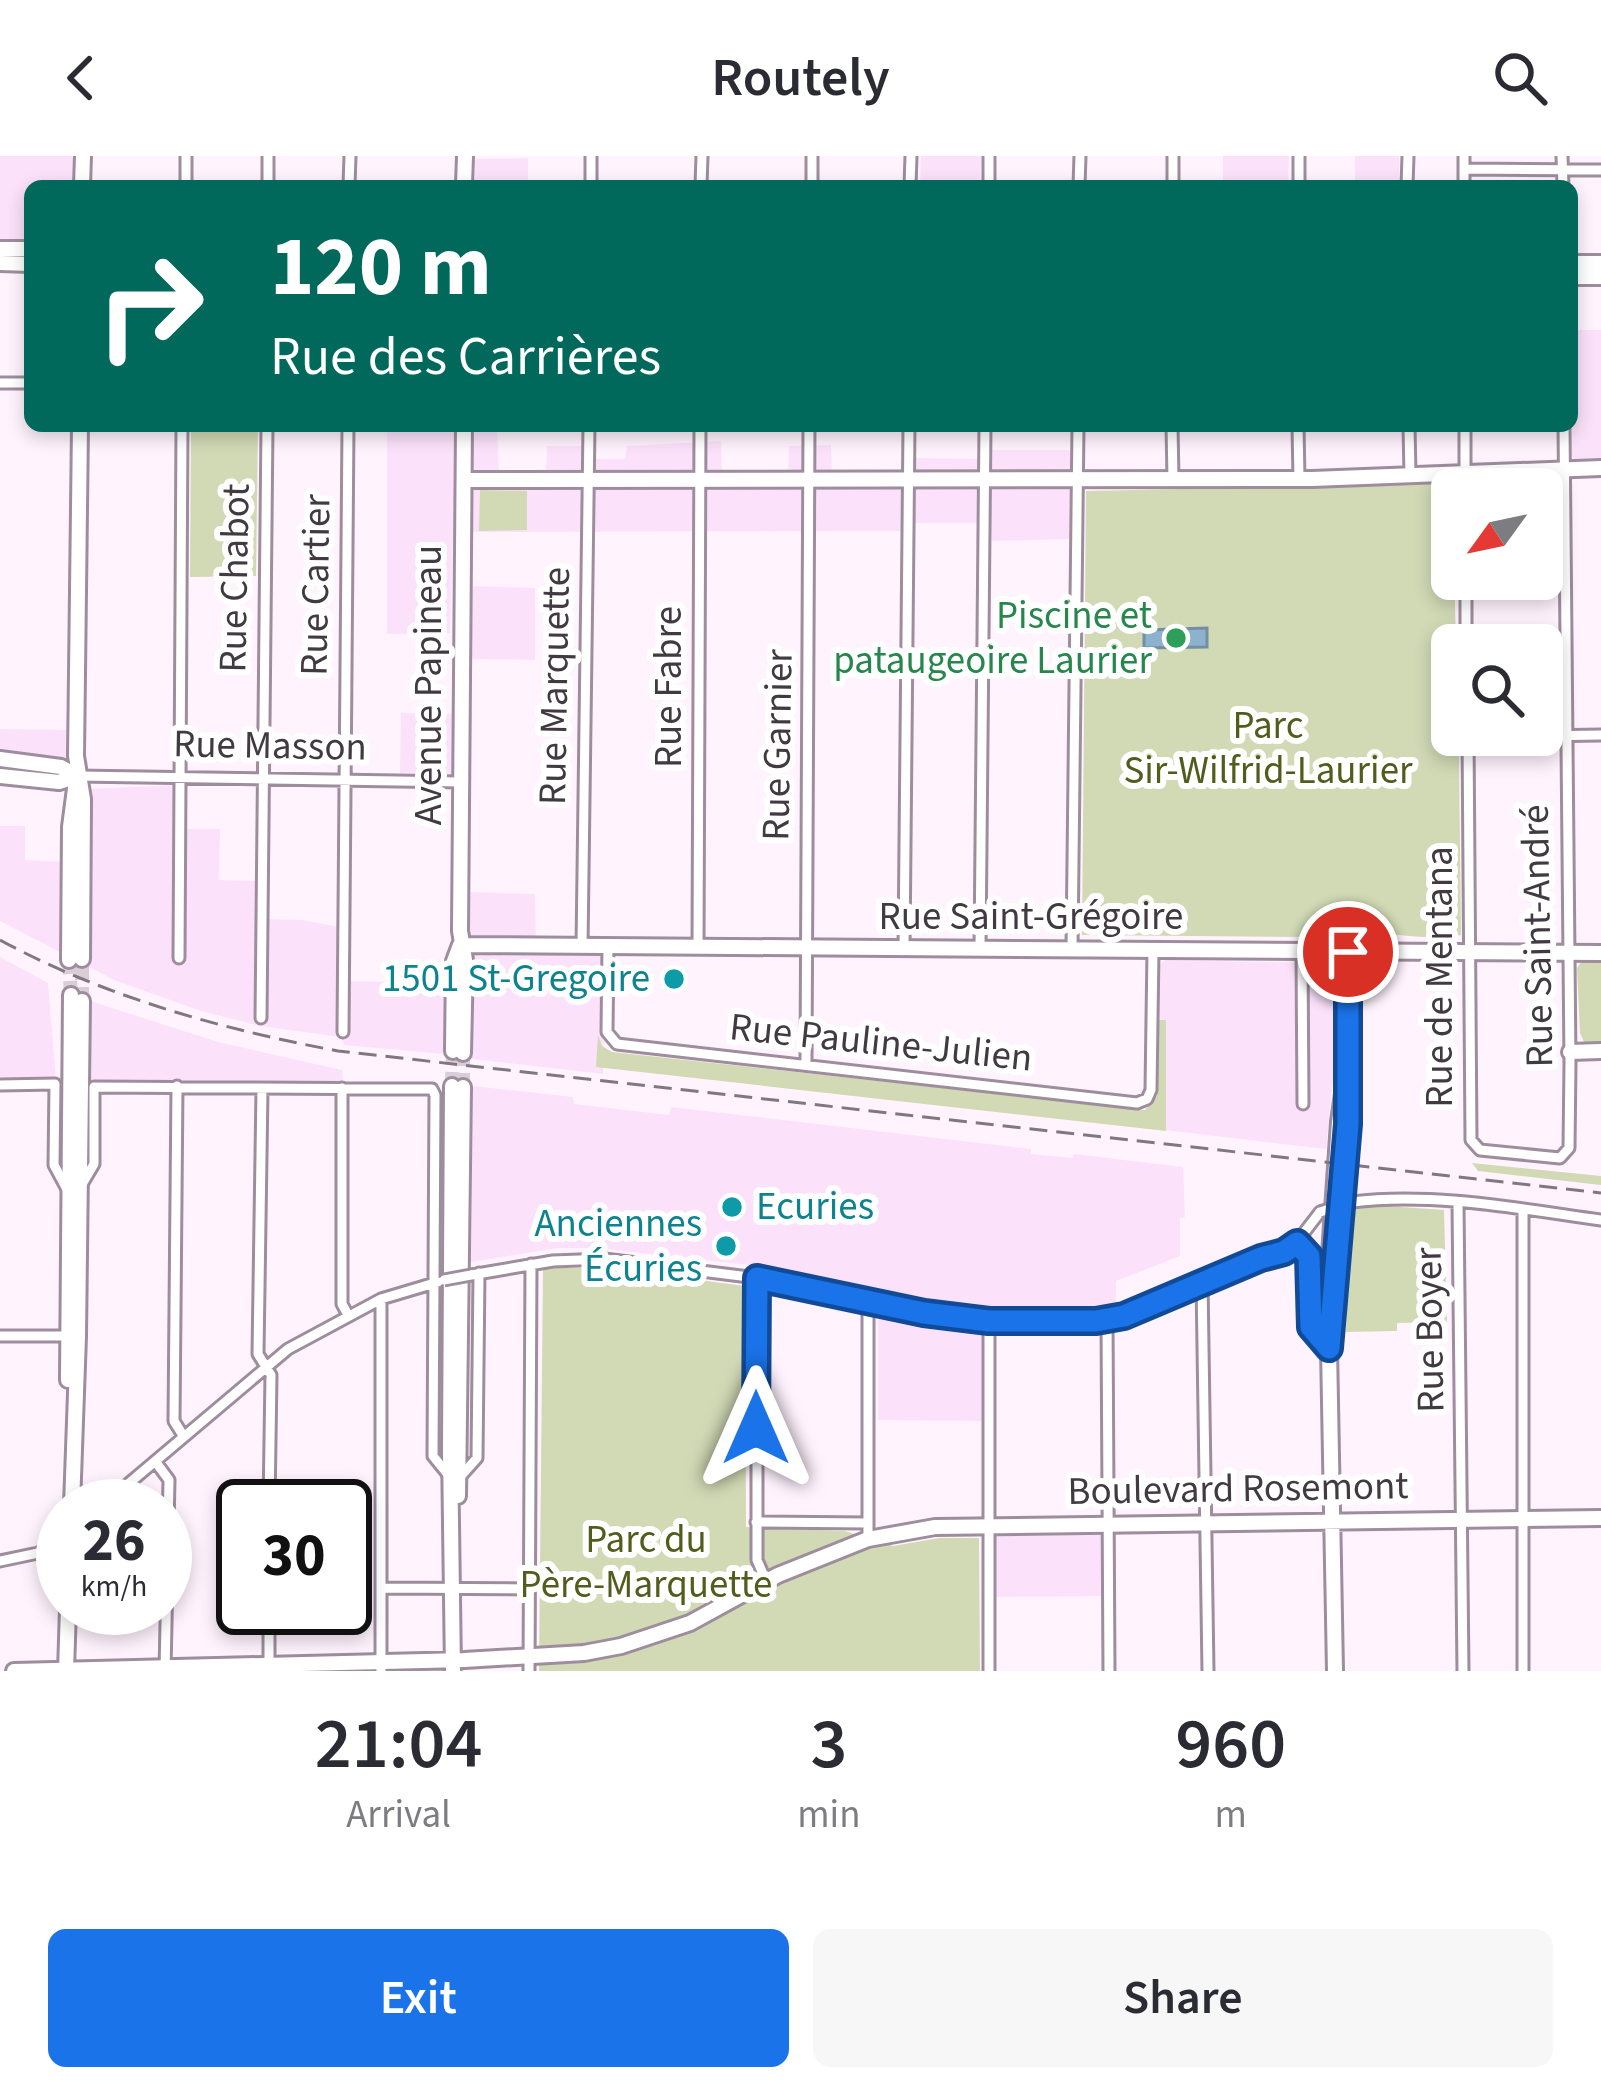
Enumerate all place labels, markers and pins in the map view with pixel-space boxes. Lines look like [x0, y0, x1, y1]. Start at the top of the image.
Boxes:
place label: Piscine et pataugeoire Laurier [833, 588, 1152, 689]
marker: Piscine et pataugeoire Laurier [1163, 625, 1189, 651]
pin [1297, 901, 1399, 1003]
place label: 1501 St-Gregoire [382, 951, 650, 1007]
marker: 1501 St-Gregoire [661, 966, 687, 992]
place label: Ecuries [756, 1179, 874, 1235]
marker: Ecuries [719, 1194, 745, 1220]
place label: Anciennes Écuries [534, 1196, 702, 1297]
marker: Anciennes Écuries [713, 1233, 739, 1259]

